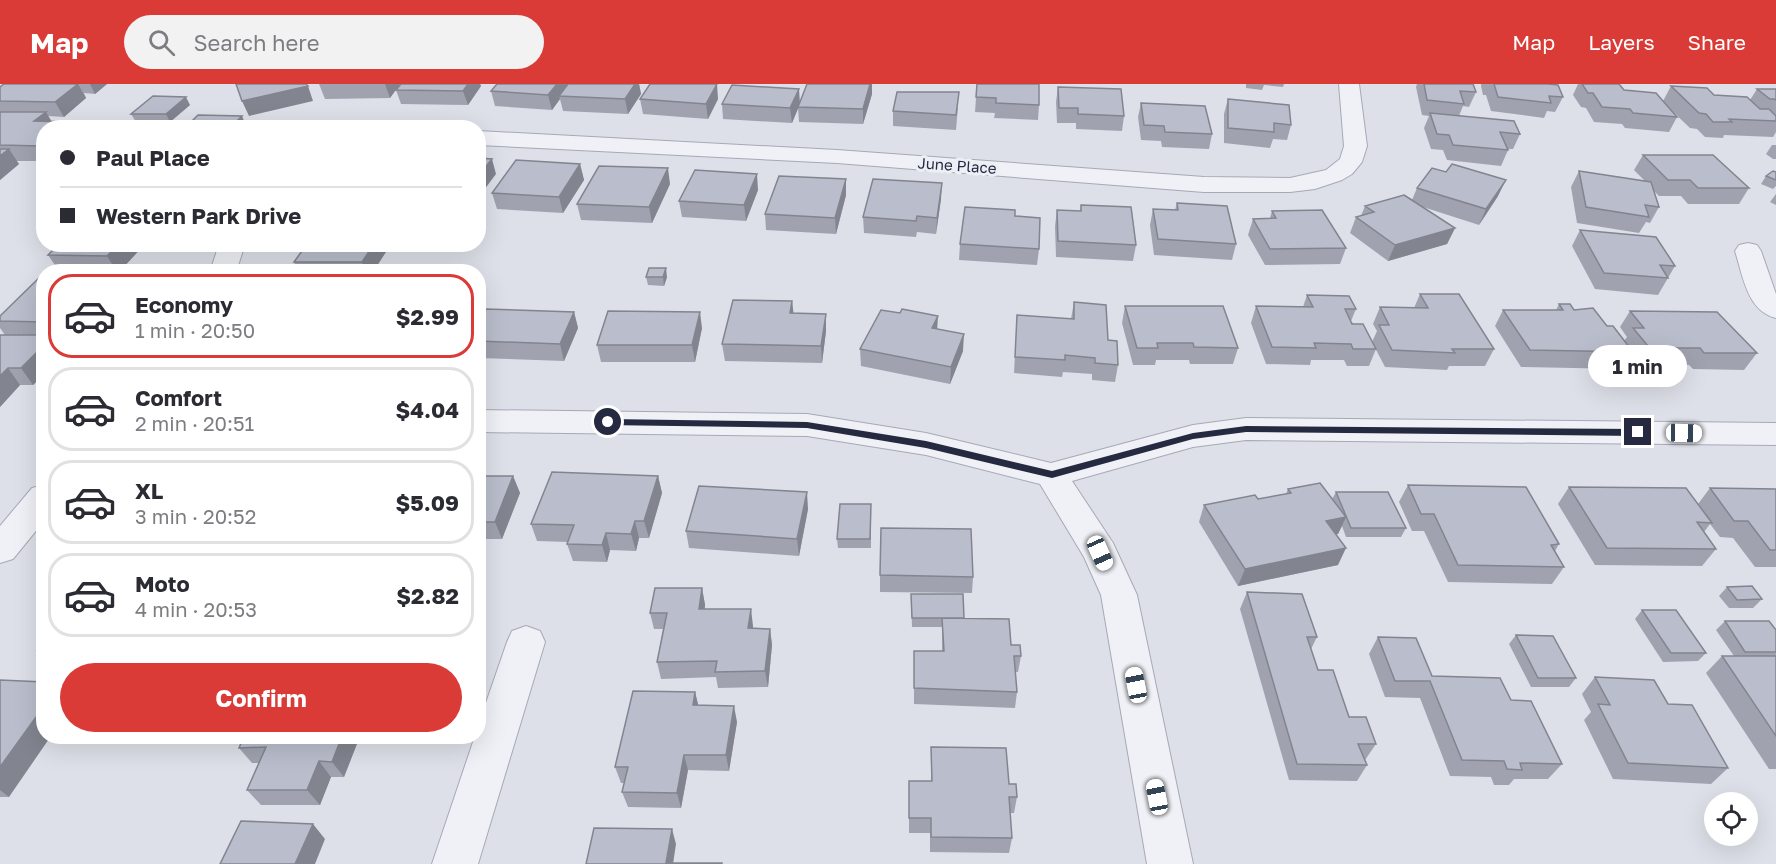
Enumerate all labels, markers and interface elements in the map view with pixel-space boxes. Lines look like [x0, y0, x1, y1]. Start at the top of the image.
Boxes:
search box [124, 15, 544, 69]
text: Map [30, 26, 88, 59]
icon: search [145, 26, 178, 59]
text: Search here [193, 29, 319, 56]
text: Map [1512, 29, 1555, 55]
text: Layers [1588, 29, 1655, 55]
text: Share [1688, 29, 1746, 55]
text: Paul Place [96, 144, 210, 171]
street label: June Place [917, 153, 997, 177]
text: Western Park Drive [96, 202, 301, 229]
icon: car [63, 289, 117, 343]
text: Economy [135, 291, 233, 318]
text: $2.99 [396, 303, 459, 330]
text: 1 min · 20:50 [135, 318, 255, 342]
callout: 1 min [1588, 345, 1688, 387]
text: 1 min [1612, 354, 1663, 378]
icon: car [63, 382, 117, 436]
text: Comfort [135, 384, 222, 411]
text: $4.04 [395, 396, 459, 423]
route start [594, 408, 621, 435]
text: 2 min · 20:51 [135, 411, 254, 435]
route end [1624, 418, 1651, 445]
car [1666, 424, 1702, 442]
icon: car [63, 475, 117, 529]
text: XL [135, 477, 163, 504]
text: $5.09 [396, 489, 459, 516]
text: 3 min · 20:52 [135, 504, 256, 528]
car [1084, 533, 1116, 573]
icon: car [63, 568, 117, 622]
text: Moto [135, 570, 190, 597]
text: $2.82 [396, 582, 459, 609]
text: 4 min · 20:53 [135, 597, 257, 621]
button: Confirm [60, 663, 462, 732]
car [1124, 666, 1148, 704]
car [1145, 778, 1169, 816]
map controls [1704, 792, 1758, 846]
button: locate [1704, 792, 1758, 846]

